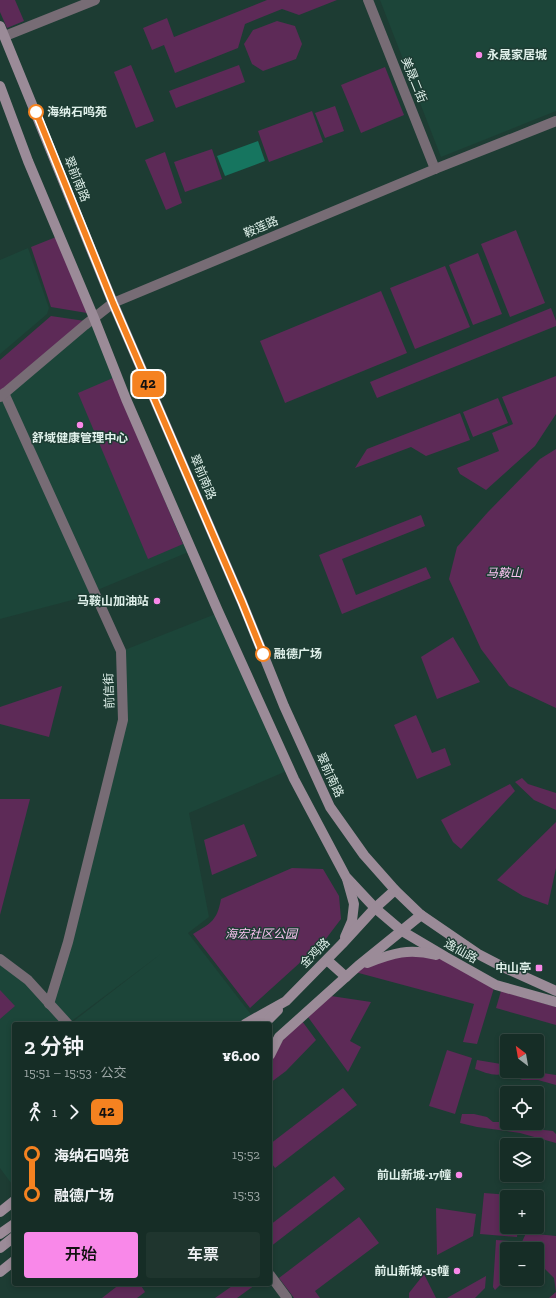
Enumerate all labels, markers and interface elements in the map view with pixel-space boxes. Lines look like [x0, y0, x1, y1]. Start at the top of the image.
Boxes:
place label: 永晟家居城 [487, 48, 547, 62]
marker: 永晟家居城 [474, 50, 484, 60]
street label: 美晟二街 [399, 55, 429, 105]
marker: 海纳石鸣苑 [28, 104, 44, 120]
place label: 海纳石鸣苑 [47, 105, 107, 119]
street label: 翠前南路 [62, 154, 92, 204]
street label: 鞍莲路 [242, 214, 280, 240]
line badge: 42 [130, 371, 166, 397]
text: 42 [140, 375, 156, 392]
marker: 舒域健康管理中心 [75, 420, 85, 430]
place label: 舒域健康管理中心 [32, 431, 128, 445]
street label: 翠前南路 [187, 452, 219, 502]
park label: 马鞍山 [486, 566, 523, 580]
place label: 马鞍山加油站 [77, 594, 149, 608]
marker: 马鞍山加油站 [152, 596, 162, 606]
marker: 融德广场 [255, 646, 271, 662]
place label: 融德广场 [274, 647, 322, 661]
street label: 前信街 [101, 673, 117, 709]
street label: 翠前南路 [314, 750, 346, 800]
park label: 海宏社区公园 [225, 927, 299, 941]
street label: 金鸡路 [297, 935, 333, 971]
street label: 逸仙路 [442, 936, 480, 966]
place label: 中山亭 [495, 961, 531, 975]
marker: 中山亭 [534, 963, 544, 973]
text: 2 分钟 [24, 1033, 84, 1060]
north arrow [500, 1034, 544, 1078]
map controls [500, 1034, 544, 1286]
text: ¥6.00 [222, 1047, 260, 1065]
text: 15:51 – 15:53 · 公交 [24, 1065, 127, 1080]
button: locate [500, 1086, 544, 1130]
icon: walk [24, 1101, 46, 1123]
icon: forward [63, 1101, 85, 1123]
text: 42 [99, 1103, 115, 1120]
text: 1 [52, 1105, 57, 1120]
button: layers [500, 1138, 544, 1182]
text: 海纳石鸣苑 [54, 1147, 129, 1165]
text: 15:52 [232, 1147, 260, 1162]
place label: 前山新城-17幢 [377, 1168, 451, 1182]
marker: 前山新城-17幢 [454, 1170, 464, 1180]
text: 融德广场 [54, 1187, 114, 1205]
text: 15:53 [232, 1187, 260, 1202]
button: + [500, 1190, 544, 1234]
button: 开始 [24, 1232, 138, 1278]
button: 车票 [146, 1232, 260, 1278]
button: − [500, 1242, 544, 1286]
place label: 前山新城-15幢 [374, 1264, 449, 1278]
marker: 前山新城-15幢 [452, 1266, 462, 1276]

